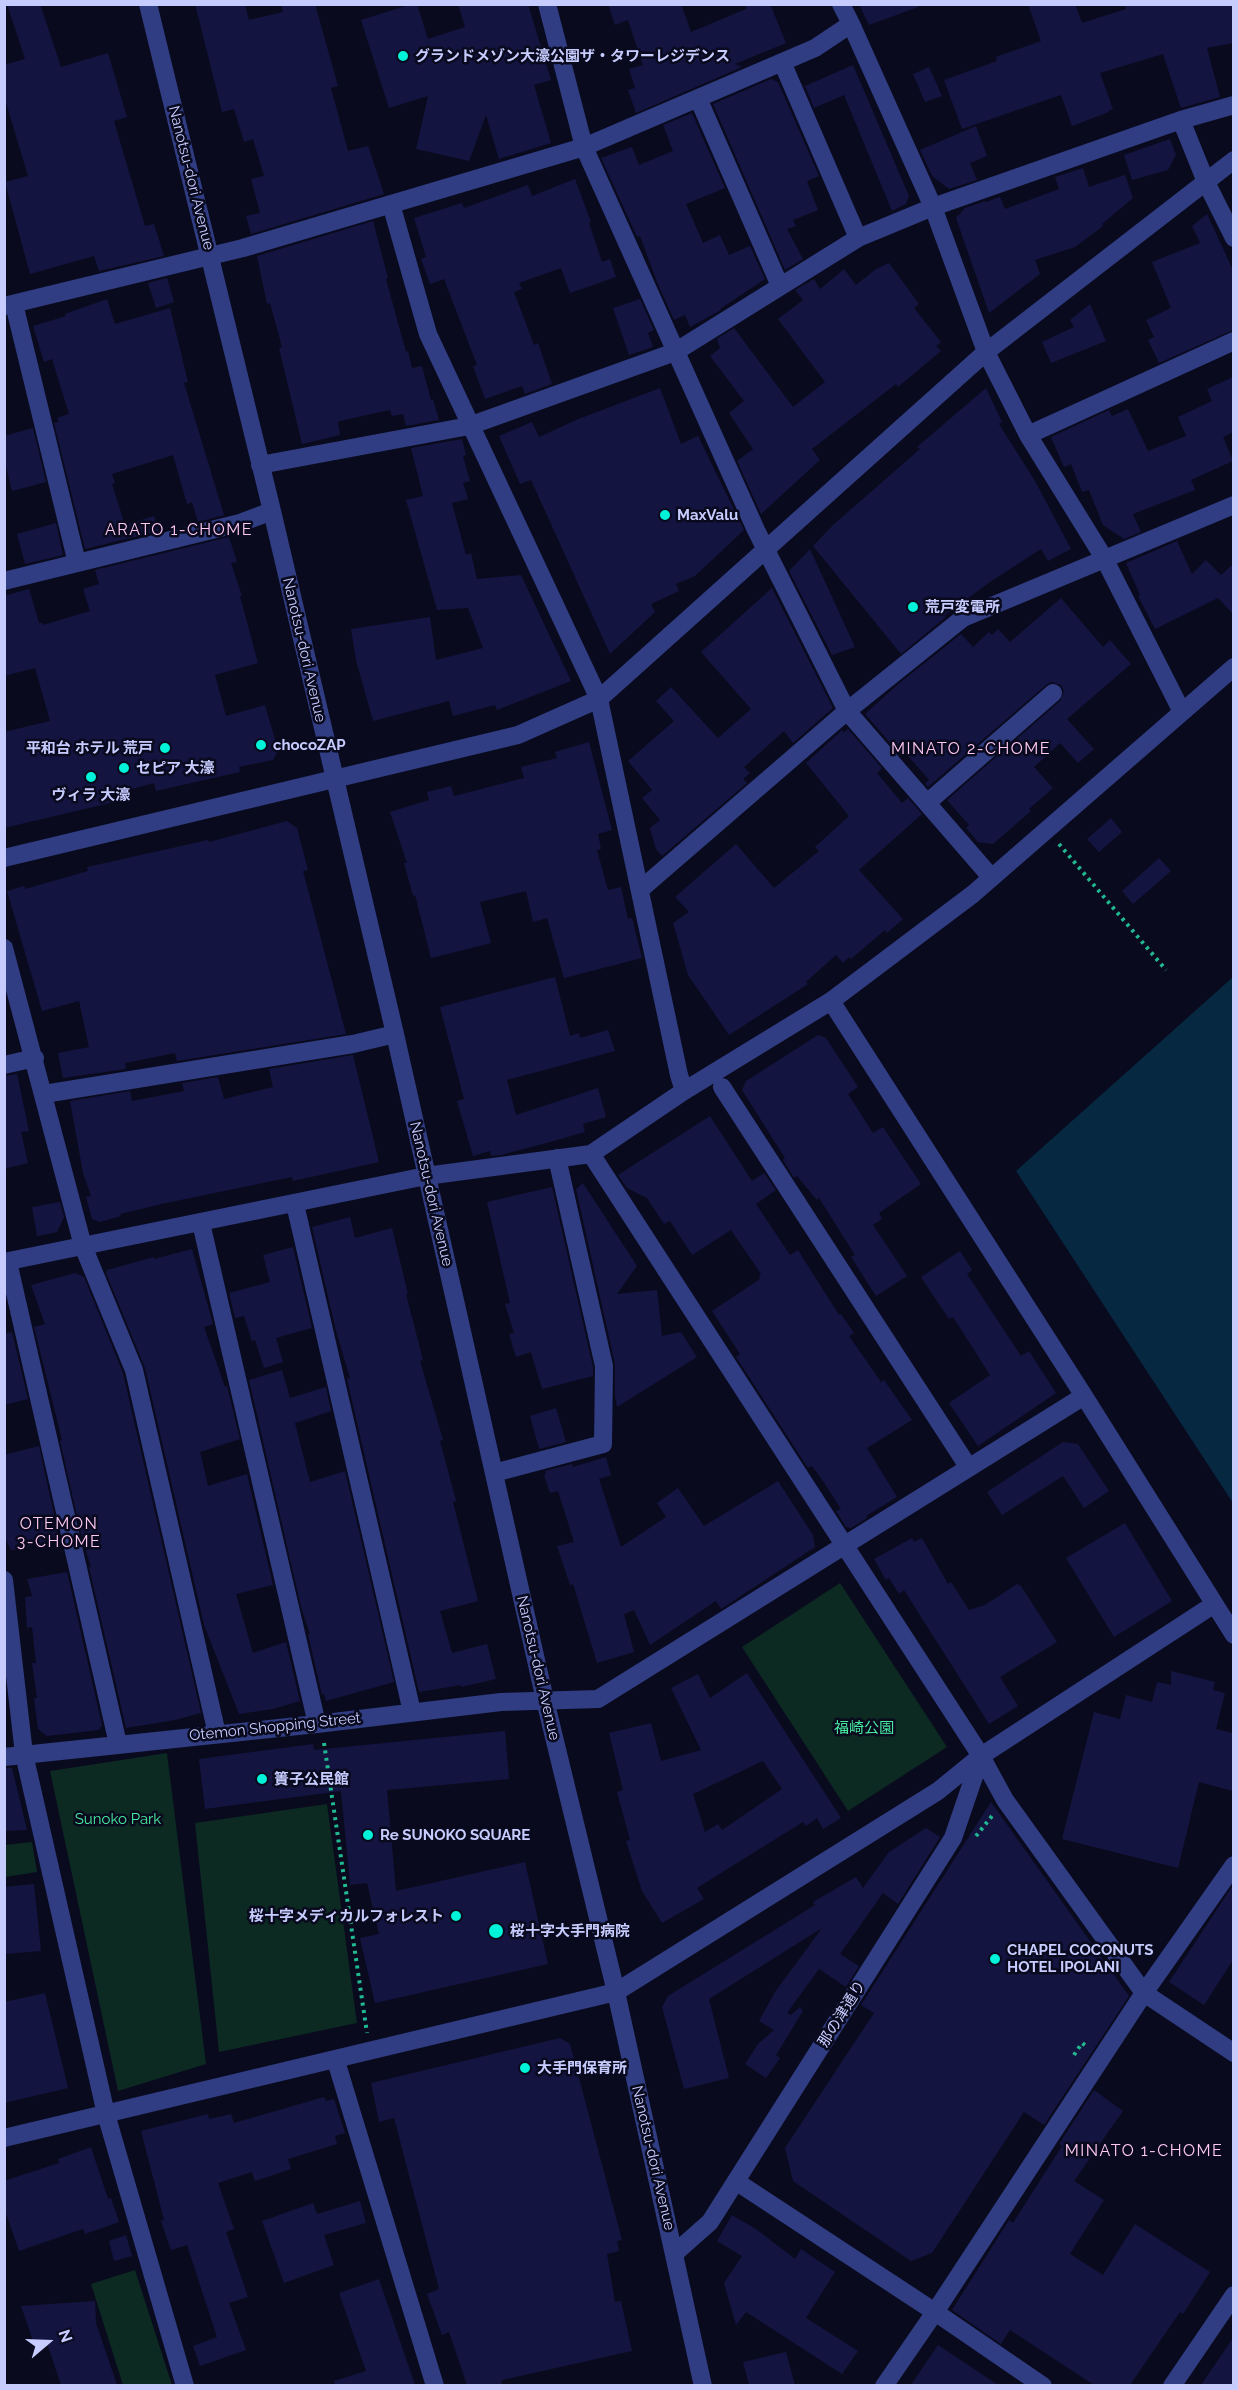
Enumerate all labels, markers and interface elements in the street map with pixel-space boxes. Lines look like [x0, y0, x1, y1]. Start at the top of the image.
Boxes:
place label: グランドメゾン大濠公園ザ・タワーレジデンス [415, 47, 730, 65]
marker: グランドメゾン大濠公園ザ・タワーレジデンス [396, 49, 410, 63]
street label: Nanotsu-dori Avenue [164, 104, 218, 252]
place label: MaxValu [677, 506, 738, 524]
marker: MaxValu [658, 508, 672, 522]
district label: ARATO 1-CHOME [105, 520, 253, 540]
street label: Nanotsu-dori Avenue [279, 576, 329, 724]
place label: 荒戸変電所 [925, 598, 1000, 616]
marker: 荒戸変電所 [906, 600, 920, 614]
place label: chocoZAP [273, 736, 346, 754]
marker: chocoZAP [254, 738, 268, 752]
place label: 平和台 ホテル 荒戸 [26, 739, 153, 757]
district label: MINATO 2-CHOME [891, 739, 1051, 759]
marker: 平和台 ホテル 荒戸 [158, 741, 172, 755]
place label: セピア 大濠 [136, 759, 215, 777]
marker: セピア 大濠 [117, 761, 131, 775]
marker: ヴィラ 大濠 [84, 770, 98, 784]
place label: ヴィラ 大濠 [52, 786, 130, 804]
street label: Nanotsu-dori Avenue [406, 1120, 456, 1268]
district label: OTEMON 3-CHOME [17, 1514, 101, 1552]
street label: Nanotsu-dori Avenue [513, 1594, 563, 1742]
street label: Otemon Shopping Street [188, 1709, 362, 1745]
park label: 福崎公園 [834, 1719, 894, 1737]
place label: 簀子公民館 [274, 1770, 349, 1788]
marker: 簀子公民館 [255, 1772, 269, 1786]
park label: Sunoko Park [75, 1810, 161, 1828]
place label: Re SUNOKO SQUARE [380, 1826, 530, 1844]
marker: Re SUNOKO SQUARE [361, 1828, 375, 1842]
place label: 桜十字メディカルフォレスト [249, 1907, 444, 1925]
marker: 桜十字メディカルフォレスト [449, 1909, 463, 1923]
marker: 桜十字大手門病院 [487, 1922, 505, 1940]
place label: 桜十字大手門病院 [510, 1922, 630, 1940]
place label: CHAPEL COCONUTS HOTEL IPOLANI [1007, 1941, 1153, 1976]
marker: CHAPEL COCONUTS HOTEL IPOLANI [988, 1952, 1002, 1966]
street label: 那の津通り [814, 1977, 870, 2051]
place label: 大手門保育所 [537, 2059, 627, 2077]
marker: 大手門保育所 [518, 2061, 532, 2075]
street label: Nanotsu-dori Avenue [628, 2084, 678, 2232]
district label: MINATO 1-CHOME [1065, 2141, 1223, 2161]
north arrow [18, 2312, 78, 2372]
text: N [55, 2327, 76, 2345]

